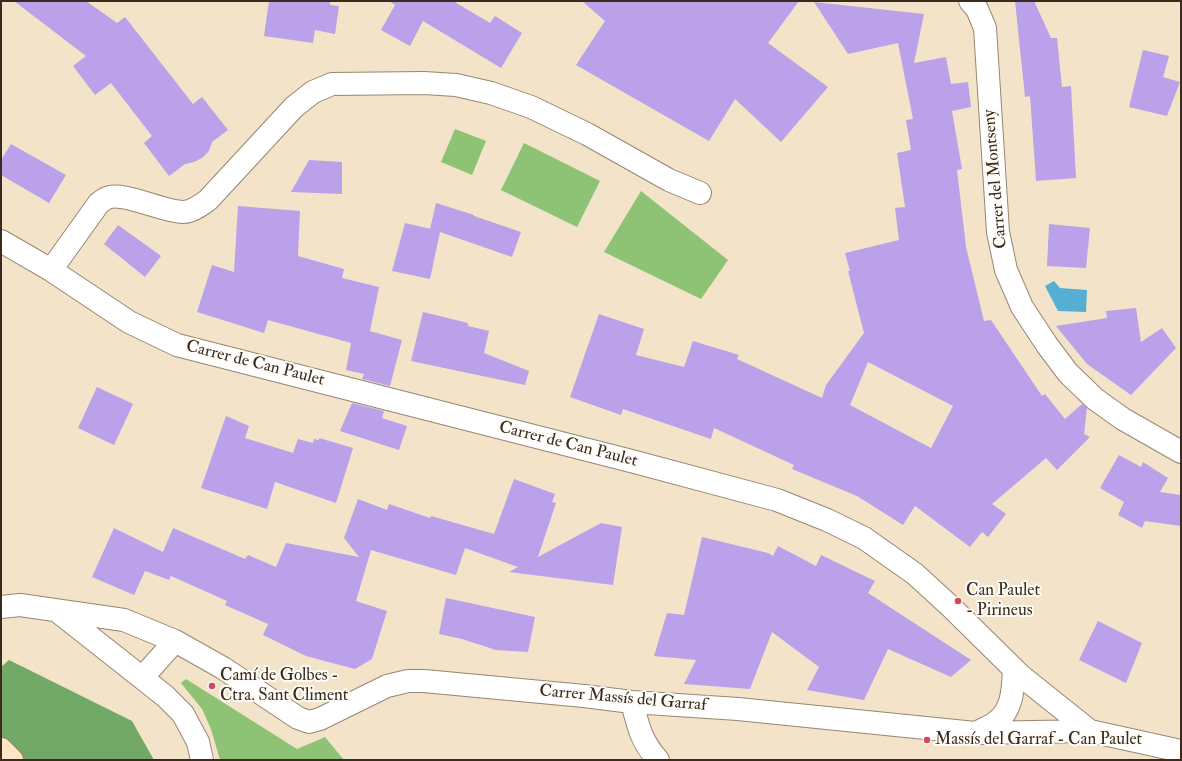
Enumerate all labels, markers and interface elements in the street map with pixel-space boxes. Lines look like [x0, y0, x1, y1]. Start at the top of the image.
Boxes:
street label: Carrer del Montseny [980, 108, 1012, 250]
street label: Carrer de Can Paulet [184, 337, 326, 391]
street label: Carrer de Can Paulet [497, 418, 639, 472]
place label: Can Paulet - Pirineus [966, 581, 1040, 621]
marker: Can Paulet - Pirineus [953, 596, 963, 606]
place label: Camí de Golbes - Ctra. Sant Climent [220, 666, 348, 706]
marker: Camí de Golbes - Ctra. Sant Climent [207, 681, 217, 691]
street label: Carrer Massís del Garraf [539, 682, 707, 716]
place label: Massís del Garraf - Can Paulet [935, 730, 1142, 750]
marker: Massís del Garraf - Can Paulet [922, 735, 932, 745]

